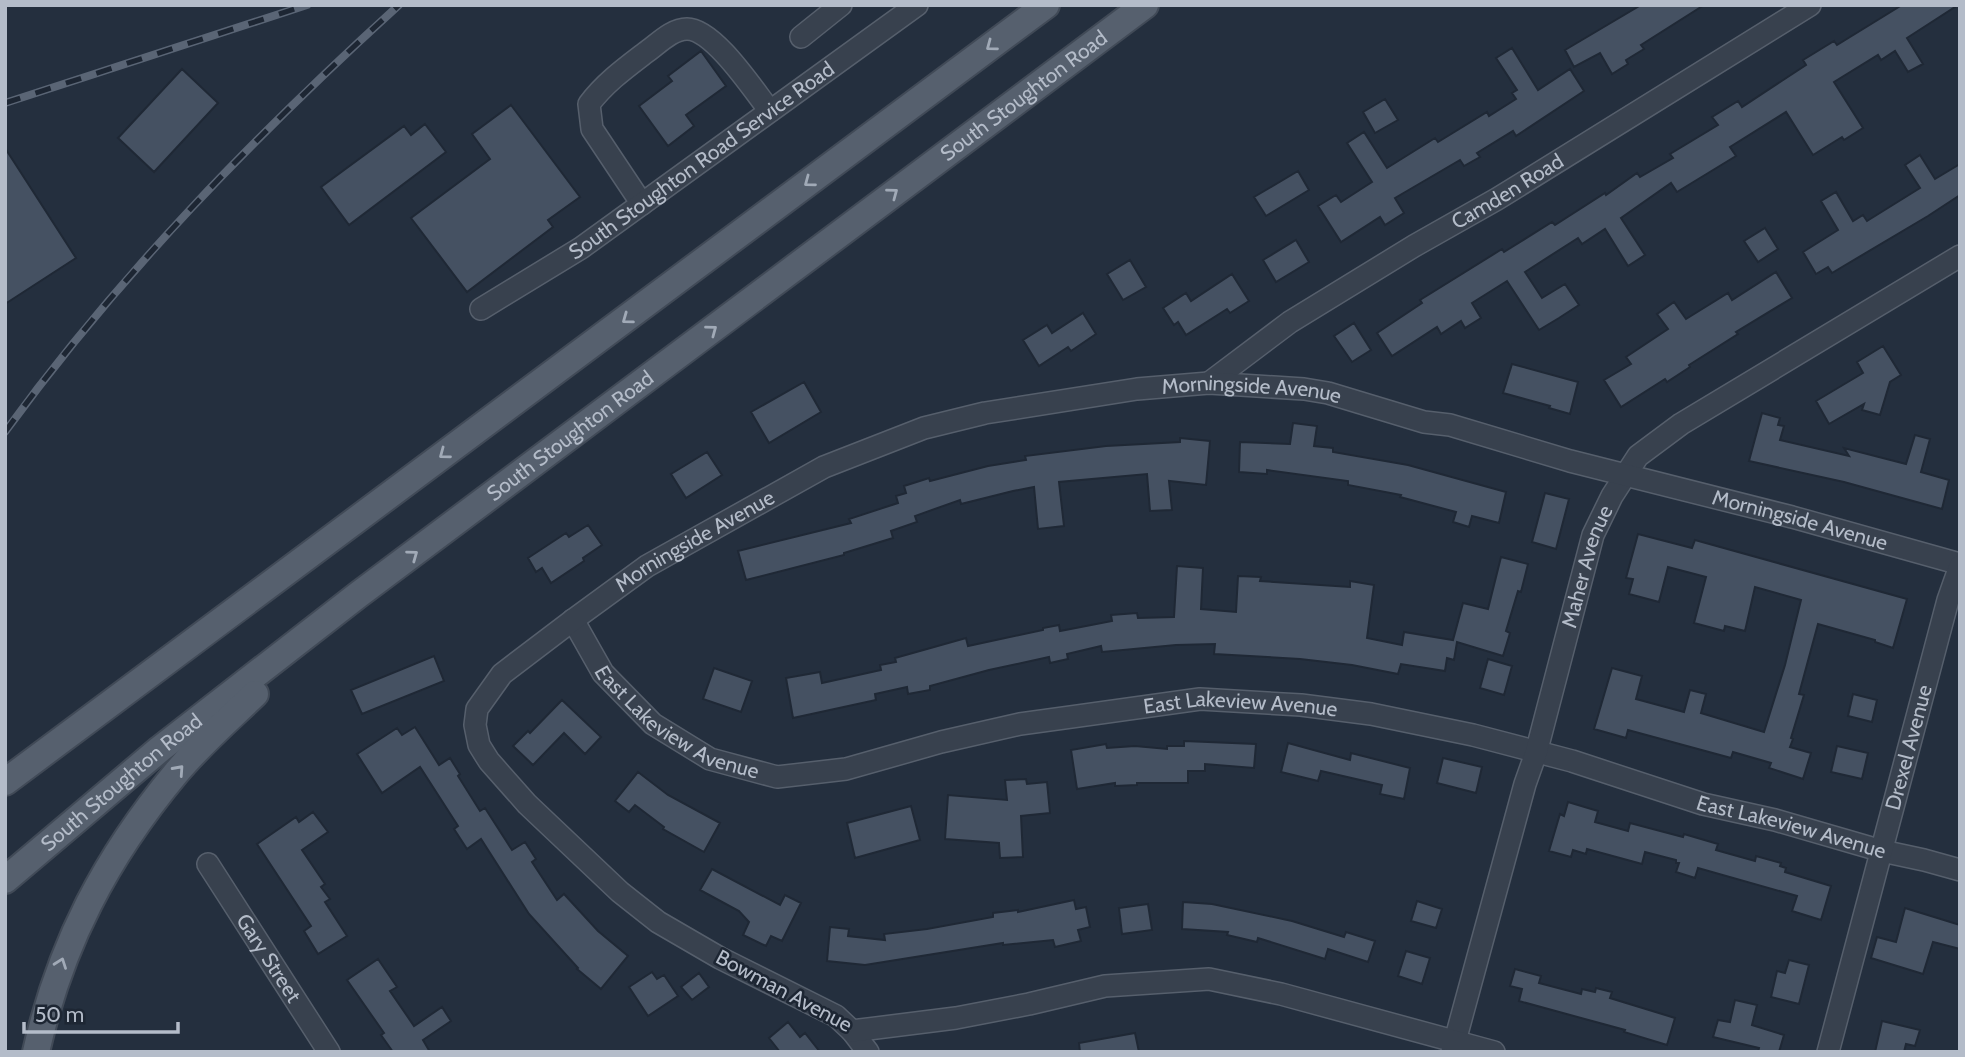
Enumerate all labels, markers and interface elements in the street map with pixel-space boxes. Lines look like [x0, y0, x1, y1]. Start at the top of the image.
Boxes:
street label: South Stoughton Road [935, 25, 1112, 166]
one-way arrow [987, 38, 999, 50]
street label: South Stoughton Road Service Road [564, 56, 839, 264]
street label: Camden Road [1447, 148, 1568, 234]
one-way arrow [805, 174, 817, 187]
one-way arrow [886, 188, 898, 201]
one-way arrow [622, 310, 635, 323]
one-way arrow [704, 326, 717, 338]
street label: South Stoughton Road [482, 365, 658, 506]
street label: Morningside Avenue [1161, 370, 1345, 408]
one-way arrow [440, 446, 452, 459]
street label: Morningside Avenue [610, 484, 779, 597]
street label: Morningside Avenue [1710, 484, 1891, 555]
street label: Maher Avenue [1556, 501, 1618, 631]
one-way arrow [405, 551, 417, 563]
street label: East Lakeview Avenue [589, 661, 762, 784]
street label: Drexel Avenue [1880, 682, 1937, 813]
street label: East Lakeview Avenue [1142, 686, 1339, 722]
street label: South Stoughton Road [36, 708, 207, 856]
one-way arrow [171, 765, 184, 778]
street label: East Lakeview Avenue [1694, 790, 1889, 864]
street label: Gary Street [231, 909, 307, 1007]
street label: Bowman Avenue [712, 944, 857, 1037]
one-way arrow [53, 957, 67, 969]
scale bar [24, 990, 178, 1034]
text: 50 m [35, 1002, 84, 1027]

